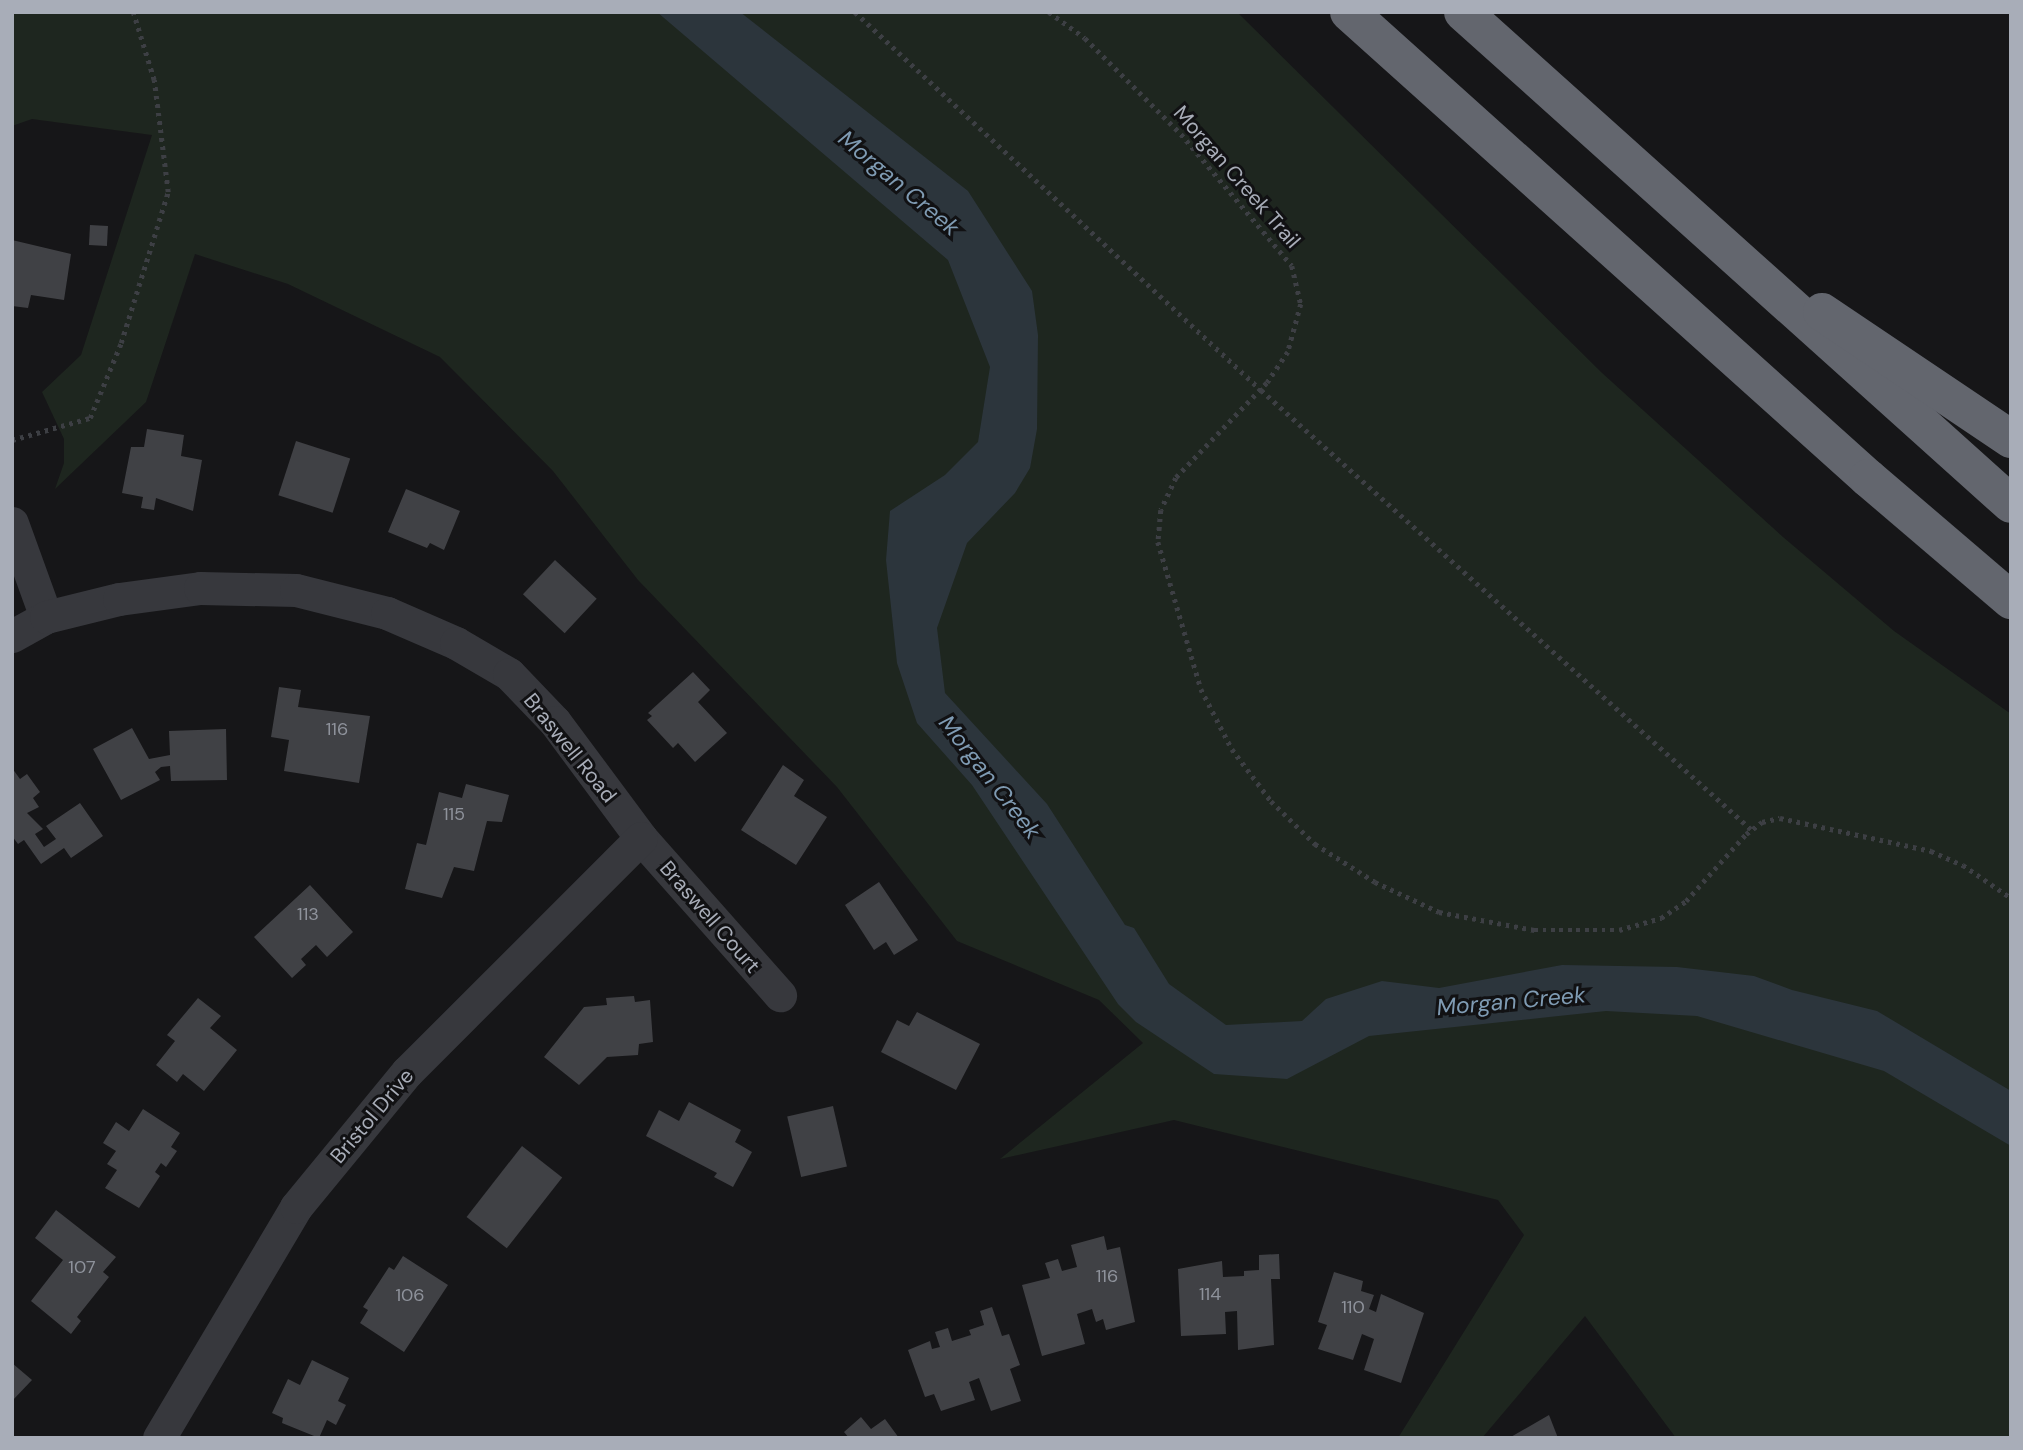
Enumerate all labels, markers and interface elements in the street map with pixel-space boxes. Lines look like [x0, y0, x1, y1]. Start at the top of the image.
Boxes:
street label: Morgan Creek Trail [1168, 101, 1306, 253]
water label: Morgan Creek [833, 124, 965, 242]
street label: Braswell Road [518, 688, 622, 808]
water label: Morgan Creek [933, 710, 1047, 844]
house number: 116 [326, 718, 348, 740]
house number: 115 [443, 803, 465, 825]
street label: Braswell Court [655, 856, 765, 978]
house number: 113 [297, 903, 319, 925]
water label: Morgan Creek [1435, 981, 1587, 1021]
street label: Bristol Drive [325, 1063, 419, 1169]
house number: 107 [68, 1256, 96, 1278]
house number: 116 [1096, 1265, 1118, 1287]
house number: 114 [1199, 1283, 1221, 1305]
house number: 106 [395, 1284, 425, 1306]
house number: 110 [1341, 1296, 1365, 1318]

